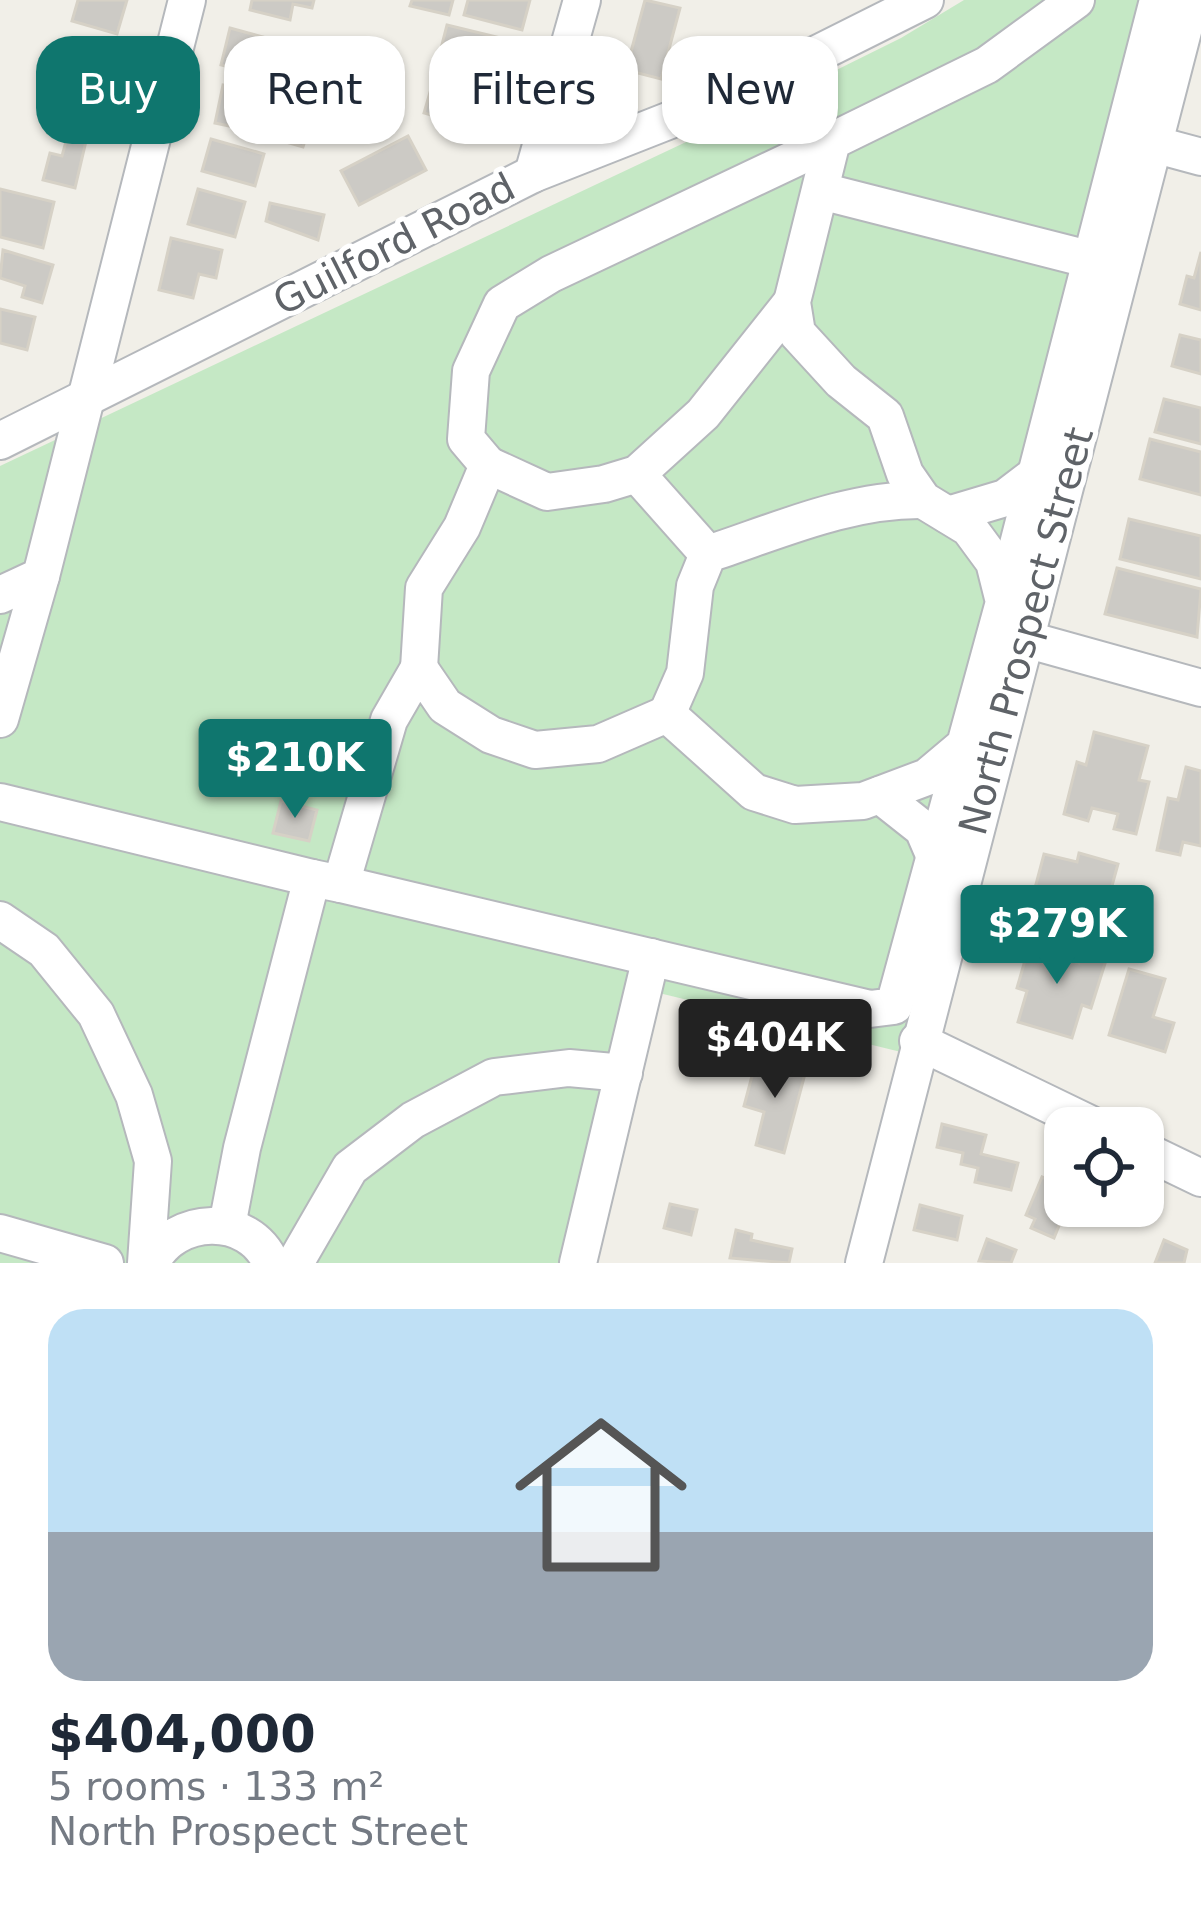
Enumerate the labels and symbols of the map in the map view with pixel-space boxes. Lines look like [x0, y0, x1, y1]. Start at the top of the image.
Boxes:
street label: Guilford Road [266, 164, 522, 324]
street label: North Prospect Street [950, 422, 1102, 840]
pin: $210K [211, 719, 379, 821]
pin: $279K [973, 885, 1141, 987]
pin: $404K [691, 999, 859, 1101]

